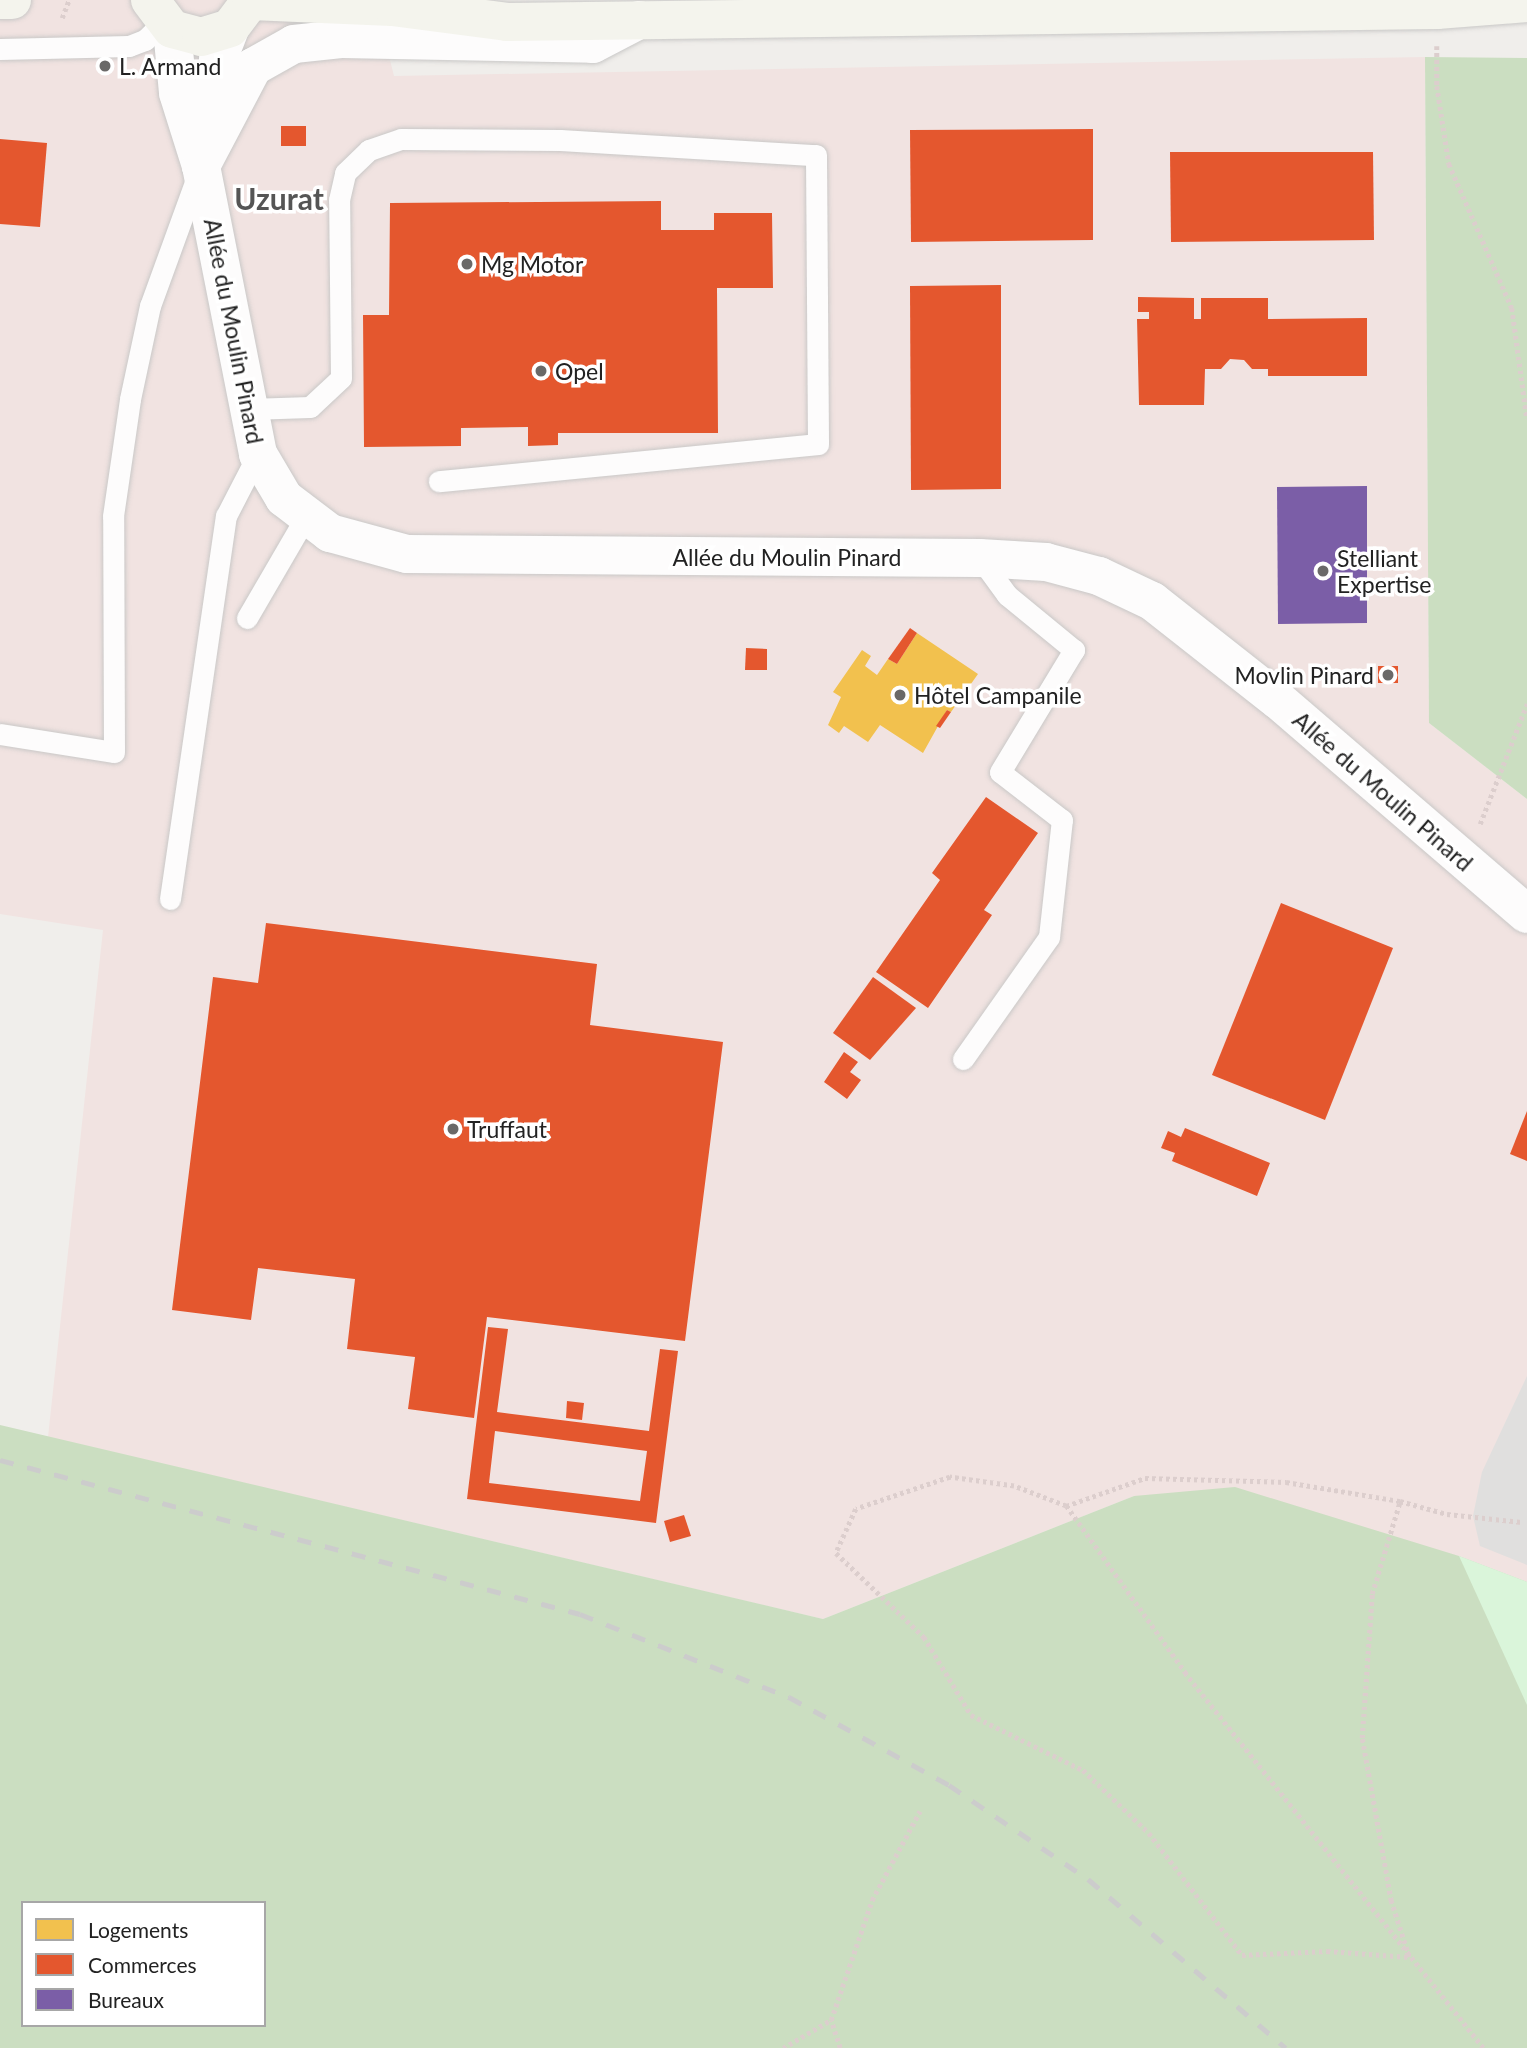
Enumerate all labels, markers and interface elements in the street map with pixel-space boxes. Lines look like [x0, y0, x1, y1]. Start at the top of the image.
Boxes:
place label: L. Armand [119, 52, 222, 80]
marker: L. Armand [97, 58, 113, 74]
district label: Uzurat [234, 180, 324, 216]
street label: Allée du Moulin Pinard [199, 216, 269, 446]
place label: Mg Motor [481, 250, 583, 278]
marker: Mg Motor [459, 256, 475, 272]
place label: Opel [555, 357, 604, 385]
marker: Opel [533, 363, 549, 379]
street label: Allée du Moulin Pinard [672, 543, 902, 571]
place label: Stelliant Expertise [1337, 544, 1431, 598]
marker: Stelliant Expertise [1315, 563, 1331, 579]
place label: Movlin Pinard [1234, 661, 1374, 689]
marker: Movlin Pinard [1380, 667, 1396, 683]
place label: Hôtel Campanile [914, 681, 1082, 709]
marker: Hôtel Campanile [892, 687, 908, 703]
street label: Allée du Moulin Pinard [1288, 705, 1478, 877]
place label: Truffaut [467, 1115, 547, 1143]
marker: Truffaut [445, 1121, 461, 1137]
legend [21, 1901, 266, 2027]
text: Logements [88, 1917, 188, 1942]
text: Commerces [88, 1952, 197, 1977]
text: Bureaux [88, 1987, 164, 2012]

